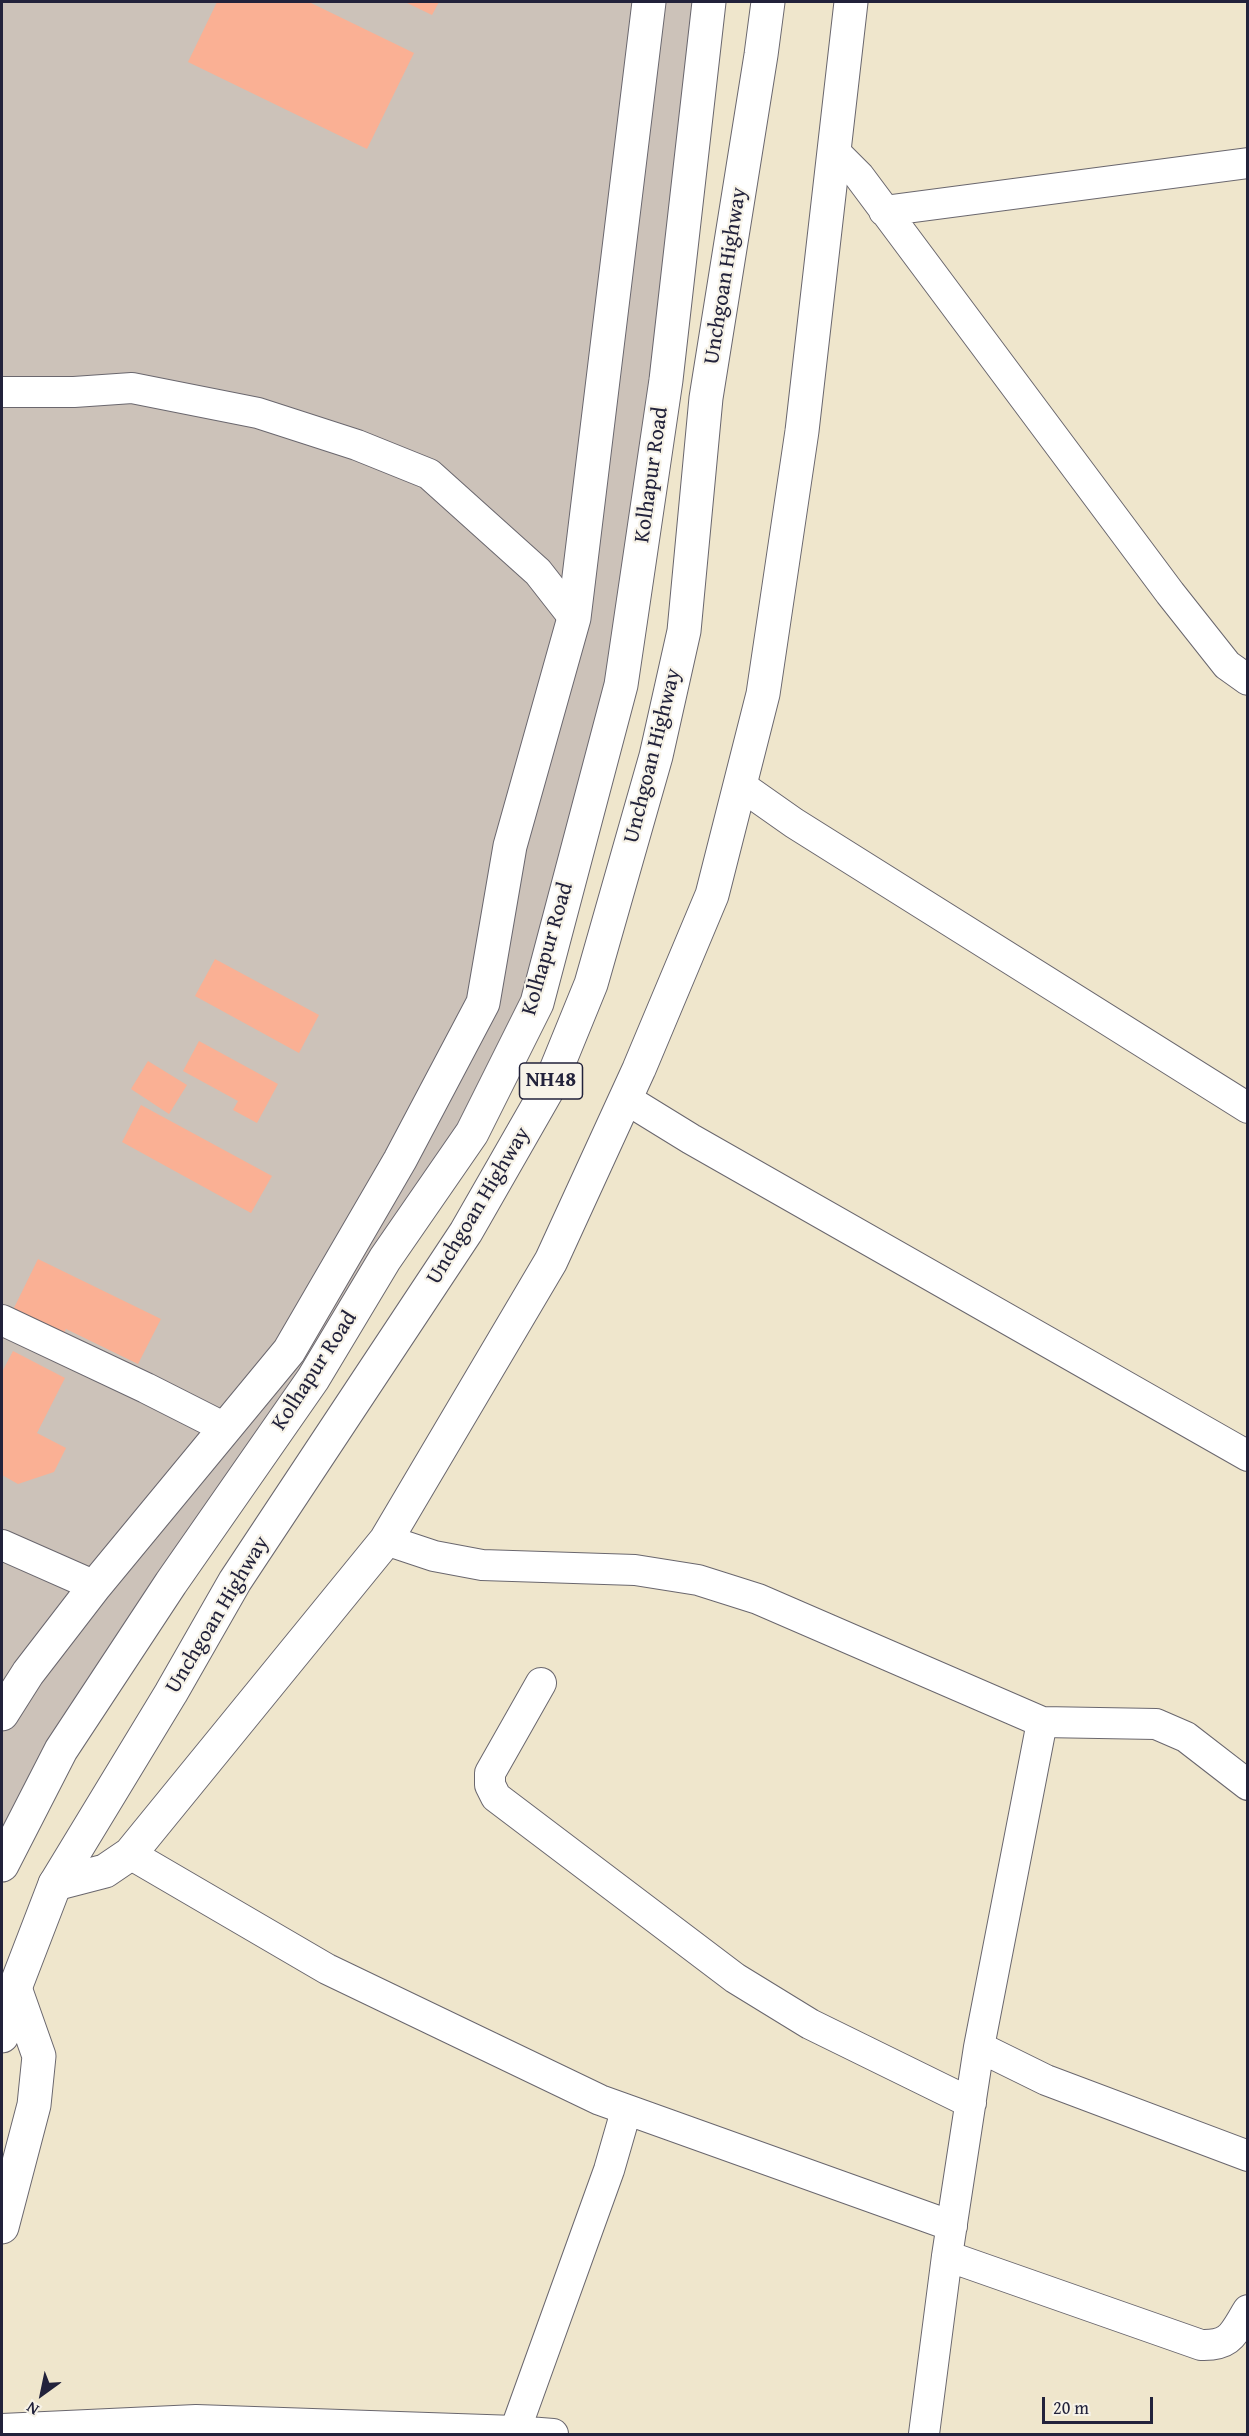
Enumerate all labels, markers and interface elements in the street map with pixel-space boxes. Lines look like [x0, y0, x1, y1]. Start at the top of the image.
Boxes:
street label: Unchgoan Highway [699, 185, 753, 367]
street label: Kolhapur Road [629, 405, 675, 545]
street label: Unchgoan Highway [619, 666, 687, 846]
street label: Kolhapur Road [516, 880, 580, 1018]
road number: NH48 [520, 1063, 582, 1099]
street label: Unchgoan Highway [422, 1122, 536, 1290]
street label: Kolhapur Road [267, 1306, 363, 1436]
street label: Unchgoan Highway [161, 1531, 275, 1699]
north arrow [12, 2364, 72, 2424]
scale bar [1045, 2385, 1156, 2423]
text: 20 m [1053, 2394, 1089, 2421]
text: N [21, 2396, 43, 2422]

